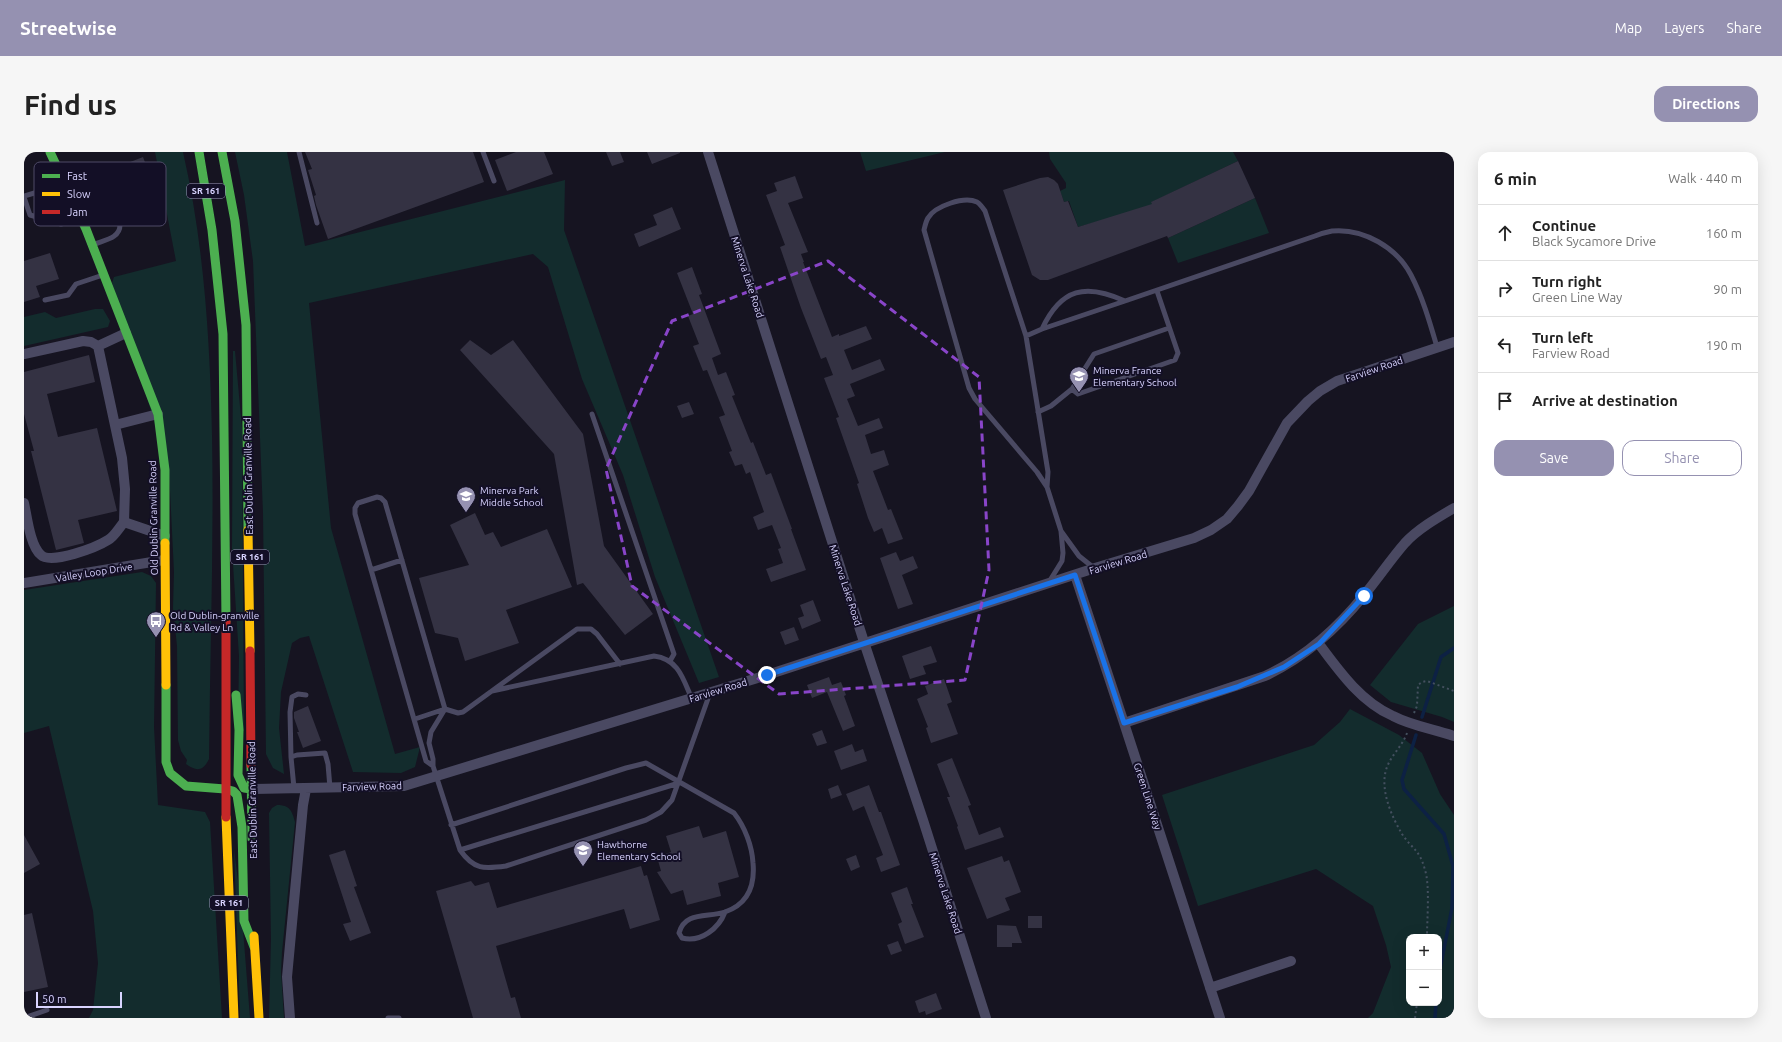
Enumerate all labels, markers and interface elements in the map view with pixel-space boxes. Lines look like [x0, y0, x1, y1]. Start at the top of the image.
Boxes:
text: Streetwise [20, 17, 117, 39]
text: Map [1615, 20, 1642, 36]
text: Layers [1664, 20, 1704, 36]
text: Share [1726, 20, 1762, 36]
button: Directions [1654, 86, 1758, 122]
text: Find us [24, 89, 117, 120]
legend [34, 162, 166, 226]
text: 6 min [1494, 169, 1537, 188]
text: Fast [67, 170, 88, 182]
text: Walk · 440 m [1668, 171, 1742, 185]
road number: SR 161 [187, 184, 225, 198]
text: Slow [67, 188, 91, 200]
text: Jam [67, 206, 88, 218]
text: Continue [1532, 217, 1596, 234]
icon: ahead [1494, 222, 1516, 244]
text: 160 m [1706, 226, 1742, 240]
text: Black Sycamore Drive [1532, 234, 1656, 248]
street label: Minerva Lake Road [729, 235, 766, 319]
text: Turn right [1532, 273, 1602, 290]
icon: right [1494, 278, 1516, 300]
text: 90 m [1713, 282, 1742, 296]
text: Green Line Way [1532, 290, 1622, 304]
text: Turn left [1532, 329, 1593, 346]
icon: left [1494, 334, 1516, 356]
text: 190 m [1706, 338, 1742, 352]
text: Farview Road [1532, 346, 1610, 360]
street label: Farview Road [1344, 354, 1404, 384]
school or university icon: Minerva France Elementary School [1068, 365, 1090, 393]
place label: Minerva France Elementary School [1093, 365, 1177, 388]
icon: arrive [1494, 390, 1516, 412]
text: Arrive at destination [1532, 392, 1678, 409]
street label: East Dublin Granville Road [242, 417, 255, 535]
button: Save [1494, 440, 1614, 476]
button: Share [1622, 440, 1742, 476]
street label: Old Dublin Granville Road [147, 460, 160, 576]
school or university icon: Minerva Park Middle School [455, 485, 477, 513]
place label: Minerva Park Middle School [480, 485, 544, 508]
street label: Minerva Lake Road [827, 543, 864, 627]
street label: Farview Road [1088, 548, 1149, 577]
road number: SR 161 [231, 550, 269, 564]
street label: Valley Loop Drive [55, 561, 133, 584]
route start [1355, 587, 1373, 605]
bus stop icon: Old Dublin-granville Rd & Valley Ln [145, 610, 167, 638]
place label: Old Dublin-granville Rd & Valley Ln [170, 610, 259, 633]
route end [758, 666, 776, 684]
street label: Farview Road [688, 676, 749, 705]
street label: East Dublin Granville Road [246, 741, 259, 859]
street label: Green Line Way [1132, 761, 1164, 831]
street label: Farview Road [342, 780, 402, 793]
school or university icon: Hawthorne Elementary School [572, 839, 594, 867]
place label: Hawthorne Elementary School [597, 839, 681, 862]
street label: Minerva Lake Road [927, 851, 964, 935]
road number: SR 161 [210, 896, 248, 910]
map controls [1406, 934, 1442, 1006]
button: + [1406, 934, 1442, 970]
button: − [1406, 970, 1442, 1006]
scale bar [36, 990, 122, 1009]
text: 50 m [42, 993, 66, 1005]

